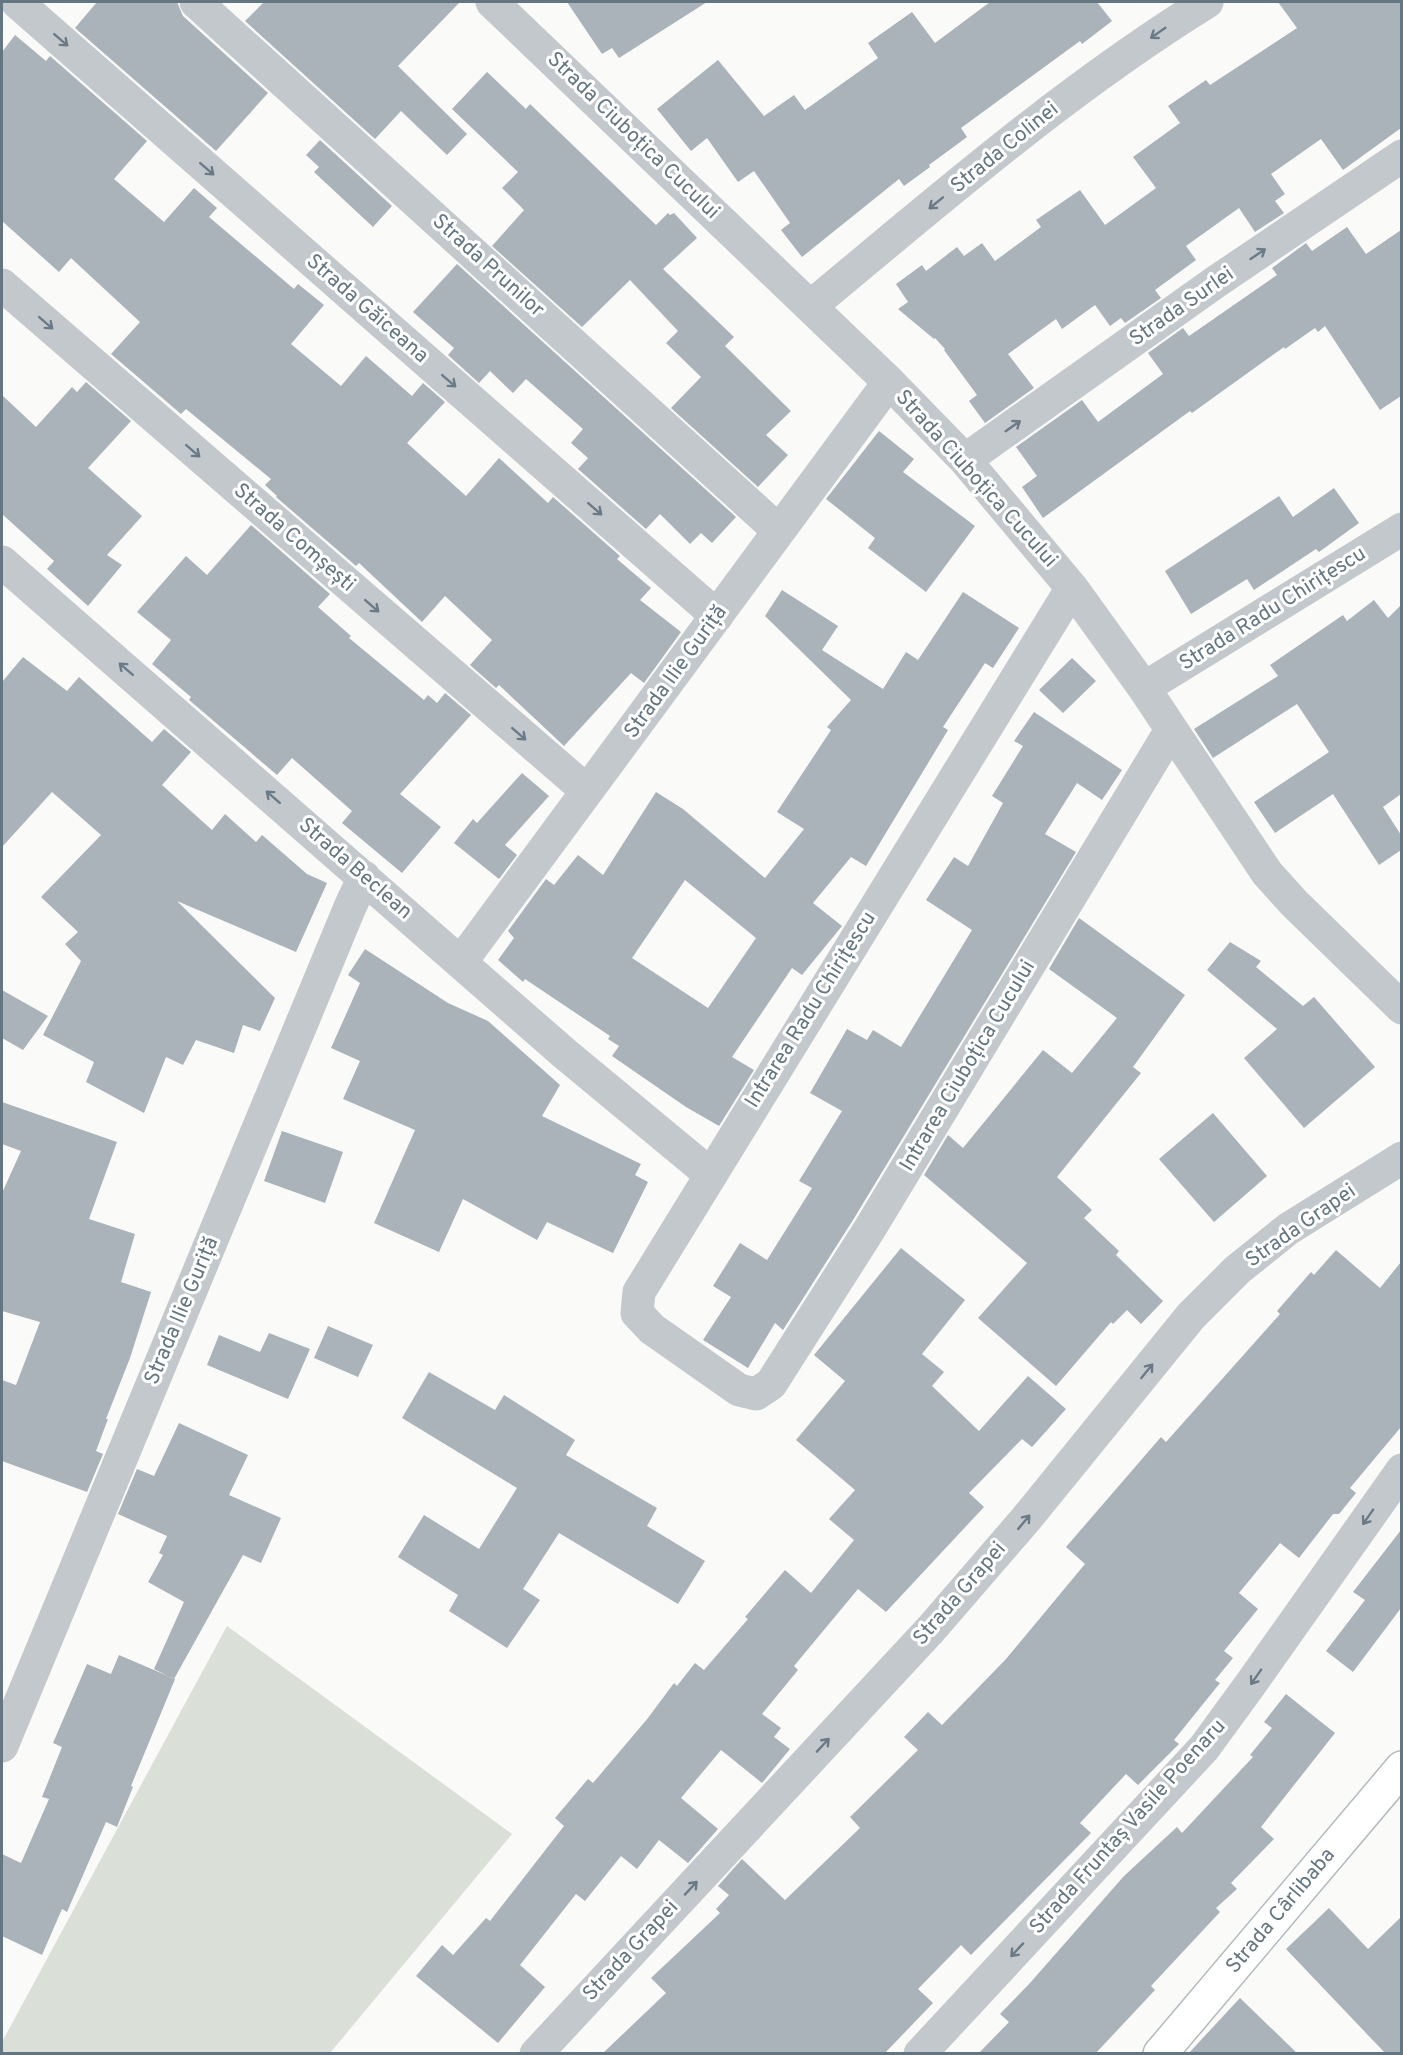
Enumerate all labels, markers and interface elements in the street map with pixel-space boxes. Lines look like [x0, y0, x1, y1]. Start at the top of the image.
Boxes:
one-way arrow [1150, 27, 1166, 39]
one-way arrow [53, 33, 68, 47]
street label: Strada Ciuboțica Cucului [541, 46, 725, 226]
street label: Strada Colinei [945, 96, 1065, 200]
one-way arrow [200, 162, 215, 176]
one-way arrow [929, 196, 945, 209]
street label: Strada Prunilor [426, 208, 550, 324]
one-way arrow [1249, 247, 1266, 259]
street label: Strada Găiceana [300, 249, 434, 369]
street label: Strada Surlei [1125, 261, 1239, 353]
one-way arrow [38, 316, 53, 330]
one-way arrow [441, 374, 456, 388]
street label: Strada Ciuboțica Cucului [889, 385, 1063, 573]
one-way arrow [1005, 420, 1021, 433]
one-way arrow [185, 444, 200, 458]
street label: Strada Comșești [228, 478, 360, 598]
one-way arrow [587, 502, 602, 516]
street label: Strada Radu Chirițescu [1175, 541, 1371, 677]
one-way arrow [364, 599, 379, 613]
street label: Strada Ilie Guriță [619, 600, 733, 744]
one-way arrow [118, 663, 134, 676]
one-way arrow [512, 727, 527, 741]
one-way arrow [266, 790, 281, 804]
street label: Strada Beclean [292, 812, 418, 926]
street label: Intrarea Radu Chirițescu [739, 907, 883, 1113]
street label: Intrarea Ciuboțica Cucului [894, 955, 1042, 1177]
street label: Strada Grapei [1241, 1178, 1361, 1274]
street label: Strada Ilie Guriță [139, 1233, 225, 1389]
one-way arrow [1141, 1363, 1154, 1379]
one-way arrow [1362, 1509, 1374, 1525]
one-way arrow [1017, 1515, 1031, 1530]
street label: Strada Grapei [908, 1537, 1012, 1651]
one-way arrow [1250, 1669, 1262, 1685]
street label: Strada Fruntaș Vasile Poenaru [1024, 1714, 1232, 1940]
one-way arrow [816, 1737, 830, 1752]
street label: Strada Cârlibaba [1220, 1842, 1342, 1980]
one-way arrow [683, 1880, 698, 1895]
street label: Strada Grapei [577, 1895, 685, 2007]
one-way arrow [1010, 1942, 1024, 1957]

